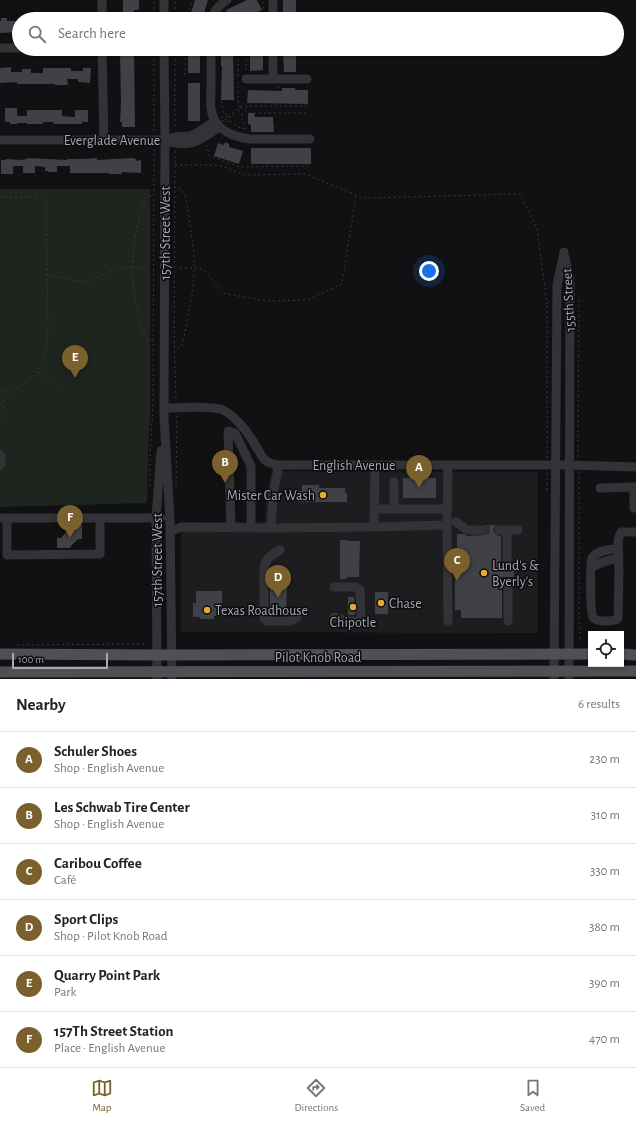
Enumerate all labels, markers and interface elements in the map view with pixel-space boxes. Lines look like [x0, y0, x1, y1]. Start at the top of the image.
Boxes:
search box [12, 12, 624, 56]
icon: search [26, 23, 48, 45]
text: Search here [58, 26, 126, 41]
street label: Everglade Avenue [64, 134, 160, 148]
street label: 157th Street West [159, 186, 173, 280]
your location [419, 261, 439, 281]
street label: 155th Street [560, 267, 578, 332]
pin: E [62, 345, 88, 378]
pin: B [212, 450, 238, 483]
pin: A [406, 455, 432, 488]
street label: English Avenue [312, 459, 396, 473]
place label: Mister Car Wash [227, 489, 315, 503]
marker: Mister Car Wash [318, 490, 328, 500]
pin: F [57, 505, 83, 538]
street label: 157th Street West [151, 513, 165, 607]
pin: C [444, 548, 470, 581]
place label: Lund's & Byerly's [492, 559, 539, 589]
pin: D [265, 565, 291, 598]
marker: Lund's & Byerly's [479, 568, 489, 578]
place label: Chase [389, 597, 422, 611]
marker: Chase [376, 598, 386, 608]
marker: Chipotle [348, 602, 358, 612]
place label: Texas Roadhouse [215, 604, 308, 618]
marker: Texas Roadhouse [202, 605, 212, 615]
place label: Chipotle [330, 616, 376, 630]
map controls [588, 631, 624, 667]
button: locate [588, 631, 624, 667]
scale bar [12, 651, 108, 670]
street label: Pilot Knob Road [275, 651, 361, 665]
text: 100 m [18, 654, 44, 665]
text: Nearby [16, 696, 66, 713]
text: 6 results [578, 698, 620, 711]
text: Schuler Shoes [54, 744, 137, 759]
text: A [25, 753, 33, 766]
text: 230 m [589, 753, 620, 766]
text: Shop · English Avenue [54, 762, 164, 775]
text: Les Schwab Tire Center [54, 800, 190, 815]
text: B [25, 809, 33, 822]
text: 310 m [591, 809, 620, 822]
text: Shop · English Avenue [54, 818, 164, 831]
text: Caribou Coffee [54, 856, 142, 871]
text: C [26, 865, 32, 878]
text: 330 m [590, 865, 620, 878]
text: Café [54, 874, 76, 887]
text: Sport Clips [54, 912, 118, 927]
text: D [25, 921, 33, 934]
text: 380 m [589, 921, 620, 934]
text: Shop · Pilot Knob Road [54, 930, 168, 943]
text: Quarry Point Park [54, 968, 160, 983]
text: E [26, 977, 32, 990]
text: 390 m [589, 977, 620, 990]
text: Park [54, 986, 76, 999]
text: 157Th Street Station [54, 1024, 173, 1039]
text: F [26, 1033, 32, 1046]
text: 470 m [589, 1033, 620, 1046]
text: Place · English Avenue [54, 1042, 165, 1055]
tab: Map [91, 1077, 113, 1114]
tab: Directions [294, 1077, 338, 1114]
tab: Saved [520, 1077, 545, 1114]

